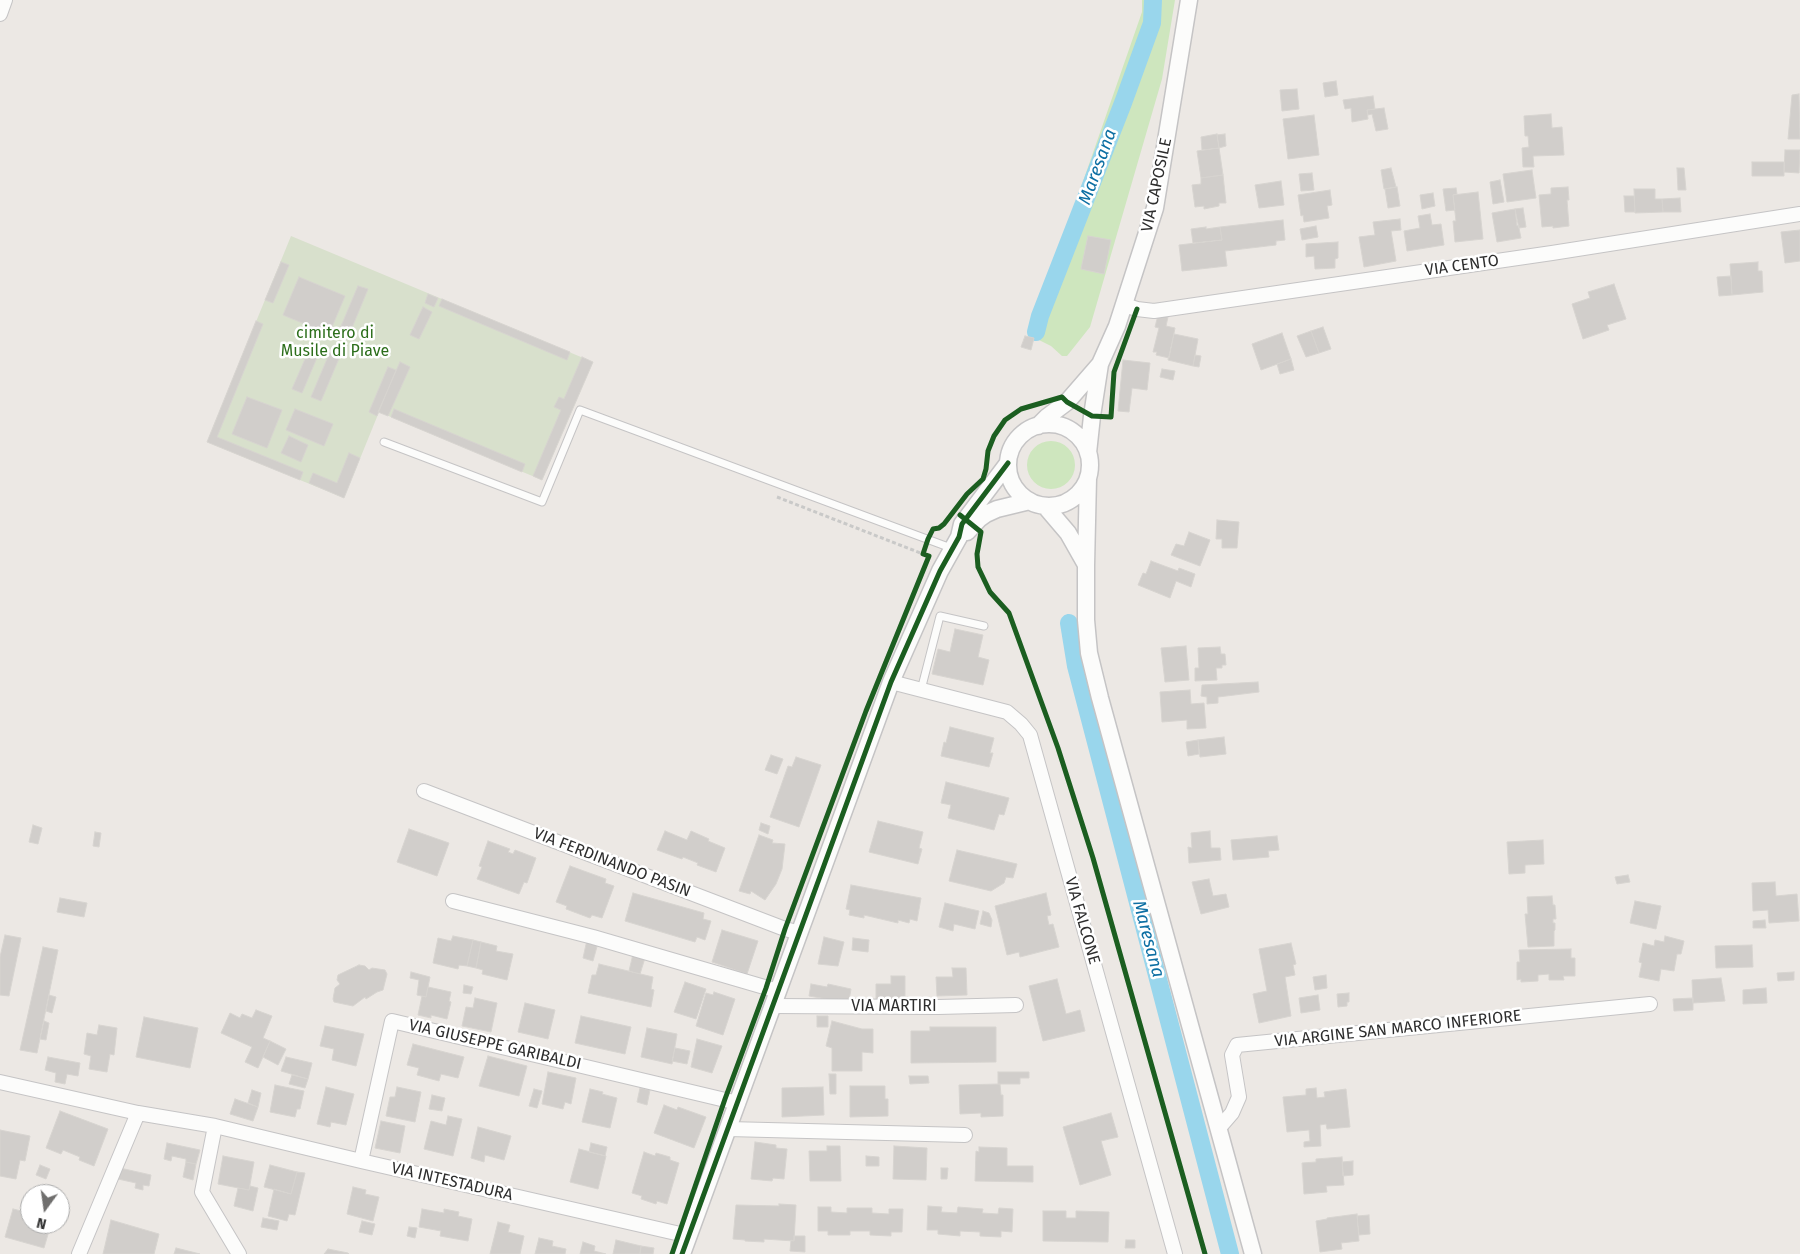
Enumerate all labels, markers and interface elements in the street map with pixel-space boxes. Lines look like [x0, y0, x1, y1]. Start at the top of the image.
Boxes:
water label: Maresana [1074, 126, 1122, 208]
street label: VIA CAPOSILE [1138, 136, 1176, 234]
street label: VIA CENTO [1424, 251, 1500, 281]
park label: cimitero di Musile di Piave [281, 324, 389, 362]
street label: VIA FERDINANDO PASIN [531, 824, 693, 902]
street label: VIA FALCONE [1060, 875, 1104, 967]
water label: Maresana [1127, 898, 1169, 980]
street label: VIA MARTIRI [851, 997, 937, 1017]
street label: VIA ARGINE SAN MARCO INFERIORE [1274, 1006, 1522, 1052]
street label: VIA GIUSEPPE GARIBALDI [407, 1016, 583, 1074]
street label: VIA INTESTADURA [389, 1159, 515, 1205]
north arrow [20, 1184, 70, 1234]
text: N [35, 1214, 48, 1232]

